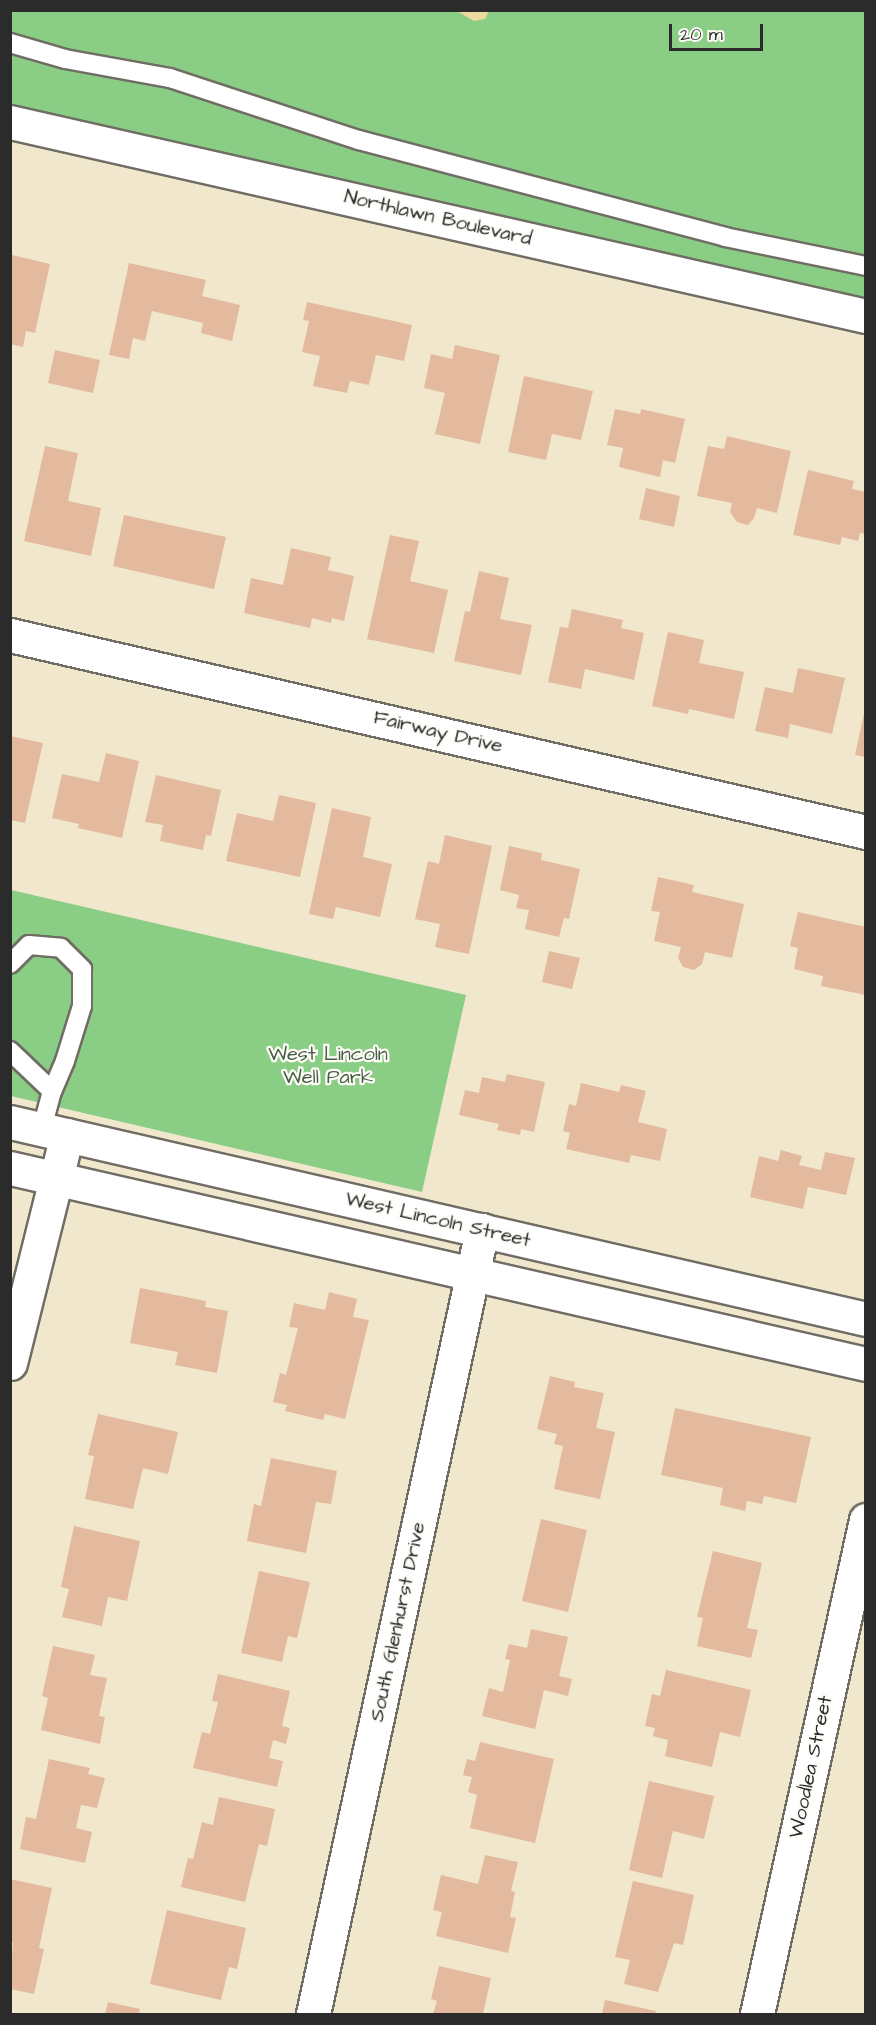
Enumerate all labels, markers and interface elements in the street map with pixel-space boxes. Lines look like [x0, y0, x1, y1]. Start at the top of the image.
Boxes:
scale bar [672, 12, 766, 50]
text: 20 m [680, 22, 723, 47]
street label: Northlawn Boulevard [342, 185, 534, 251]
street label: Fairway Drive [371, 706, 505, 758]
park label: West Lincoln Well Park [268, 1043, 388, 1090]
street label: West Lincoln Street [343, 1187, 533, 1253]
street label: South Glenhurst Drive [365, 1520, 431, 1724]
street label: Woodlea Street [784, 1693, 838, 1841]

